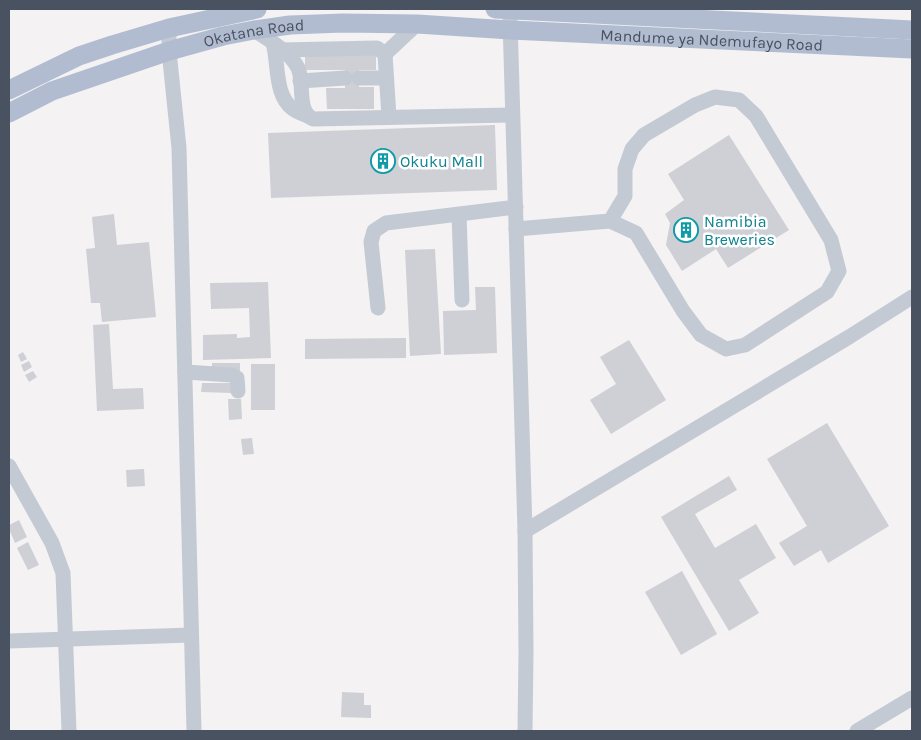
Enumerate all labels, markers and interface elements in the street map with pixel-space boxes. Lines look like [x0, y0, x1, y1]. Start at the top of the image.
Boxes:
street label: Okatana Road [201, 15, 305, 51]
street label: Mandume ya Ndemufayo Road [600, 25, 823, 54]
building icon: Okuku Mall [370, 148, 396, 174]
place label: Okuku Mall [400, 152, 483, 171]
place label: Namibia Breweries [704, 212, 775, 249]
building icon: Namibia Breweries [673, 217, 699, 243]

